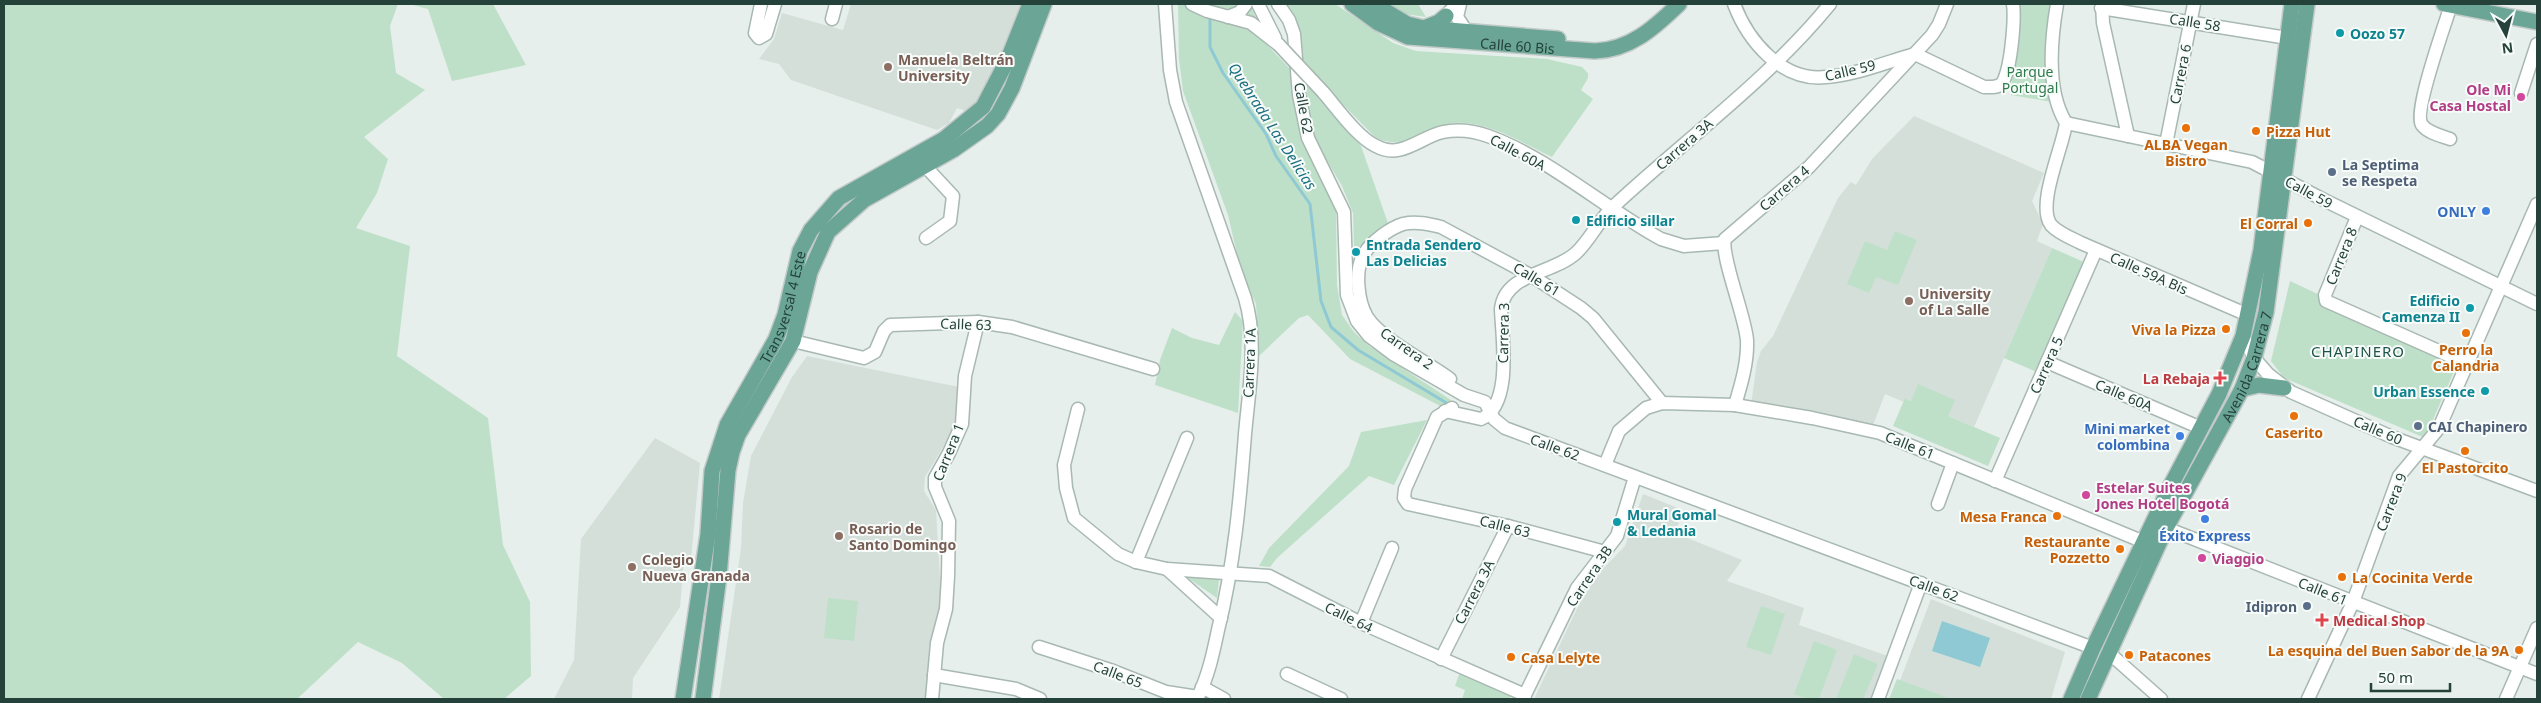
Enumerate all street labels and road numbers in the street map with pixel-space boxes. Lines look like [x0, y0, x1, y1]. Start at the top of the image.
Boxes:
street label: Calle 58 [2168, 9, 2222, 35]
street label: Calle 60 Bis [1479, 33, 1556, 57]
street label: Carrera 6 [2165, 42, 2195, 106]
street label: Calle 59 [1823, 55, 1877, 85]
street label: Calle 62 [1290, 81, 1318, 135]
street label: Carrera 3A [1651, 114, 1717, 174]
street label: Calle 60A [1487, 129, 1549, 175]
street label: Carrera 4 [1755, 161, 1813, 215]
street label: Calle 59 [2282, 172, 2336, 212]
street label: Carrera 8 [2321, 224, 2361, 288]
street label: Calle 59A Bis [2107, 247, 2191, 299]
street label: Transversal 4 Este [755, 249, 809, 366]
street label: Calle 61 [1510, 258, 1564, 300]
street label: Carrera 3 [1493, 302, 1513, 364]
street label: Avenida Carrera 7 [2216, 309, 2275, 425]
street label: Calle 63 [940, 314, 992, 334]
street label: Carrera 2 [1377, 323, 1437, 373]
street label: Carrera 1A [1238, 328, 1260, 398]
street label: Carrera 5 [2025, 333, 2067, 397]
street label: Calle 60A [2092, 374, 2156, 416]
street label: Calle 60 [2351, 411, 2405, 449]
street label: Carrera 1 [928, 420, 968, 484]
street label: Calle 61 [1883, 427, 1937, 463]
street label: Calle 62 [1528, 429, 1582, 465]
street label: Carrera 9 [2371, 470, 2411, 534]
street label: Calle 63 [1478, 511, 1532, 541]
street label: Carrera 3B [1562, 542, 1616, 610]
street label: Carrera 3A [1450, 557, 1498, 627]
street label: Calle 62 [1907, 570, 1961, 606]
street label: Calle 61 [2296, 573, 2350, 609]
street label: Calle 64 [1322, 597, 1376, 637]
street label: Calle 65 [1091, 656, 1145, 692]

